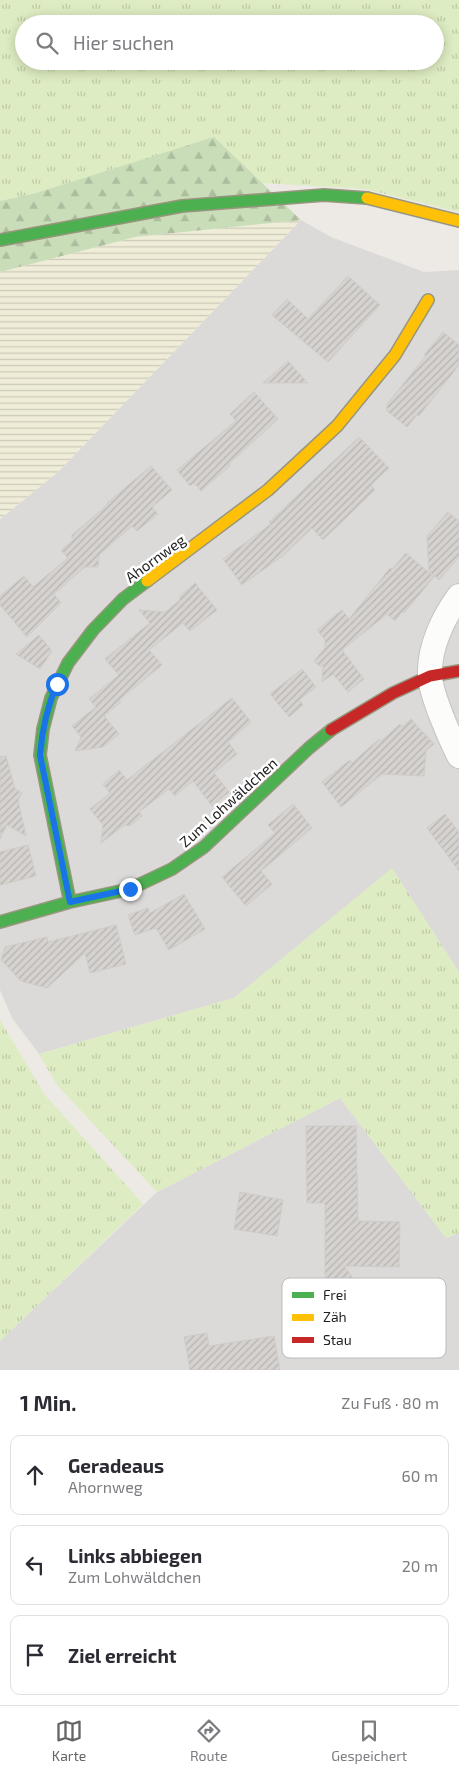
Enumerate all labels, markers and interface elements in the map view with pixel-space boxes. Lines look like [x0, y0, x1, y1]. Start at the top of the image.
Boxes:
search box [15, 15, 444, 70]
icon: search [33, 29, 61, 57]
text: Hier suchen [73, 31, 174, 54]
street label: Ahornweg [121, 530, 189, 586]
route start [46, 673, 69, 696]
street label: Zum Lohwäldchen [176, 754, 280, 850]
route end [119, 878, 142, 901]
legend [282, 1278, 446, 1358]
text: Frei [323, 1286, 347, 1303]
text: Zäh [323, 1308, 347, 1325]
text: Stau [323, 1331, 352, 1348]
text: 1 Min. [20, 1390, 76, 1415]
text: Zu Fuß · 80 m [341, 1393, 439, 1412]
text: Geradeaus [68, 1454, 164, 1477]
icon: ahead [21, 1461, 49, 1489]
text: 60 m [402, 1466, 438, 1485]
text: Ahornweg [68, 1477, 143, 1496]
text: Links abbiegen [68, 1544, 202, 1567]
icon: left [21, 1551, 49, 1579]
text: 20 m [402, 1556, 438, 1575]
text: Zum Lohwäldchen [68, 1567, 201, 1586]
icon: arrive [21, 1641, 49, 1669]
text: Ziel erreicht [68, 1644, 177, 1667]
tab: Karte [52, 1717, 86, 1764]
tab: Route [190, 1717, 227, 1764]
tab: Gespeichert [331, 1717, 407, 1764]

